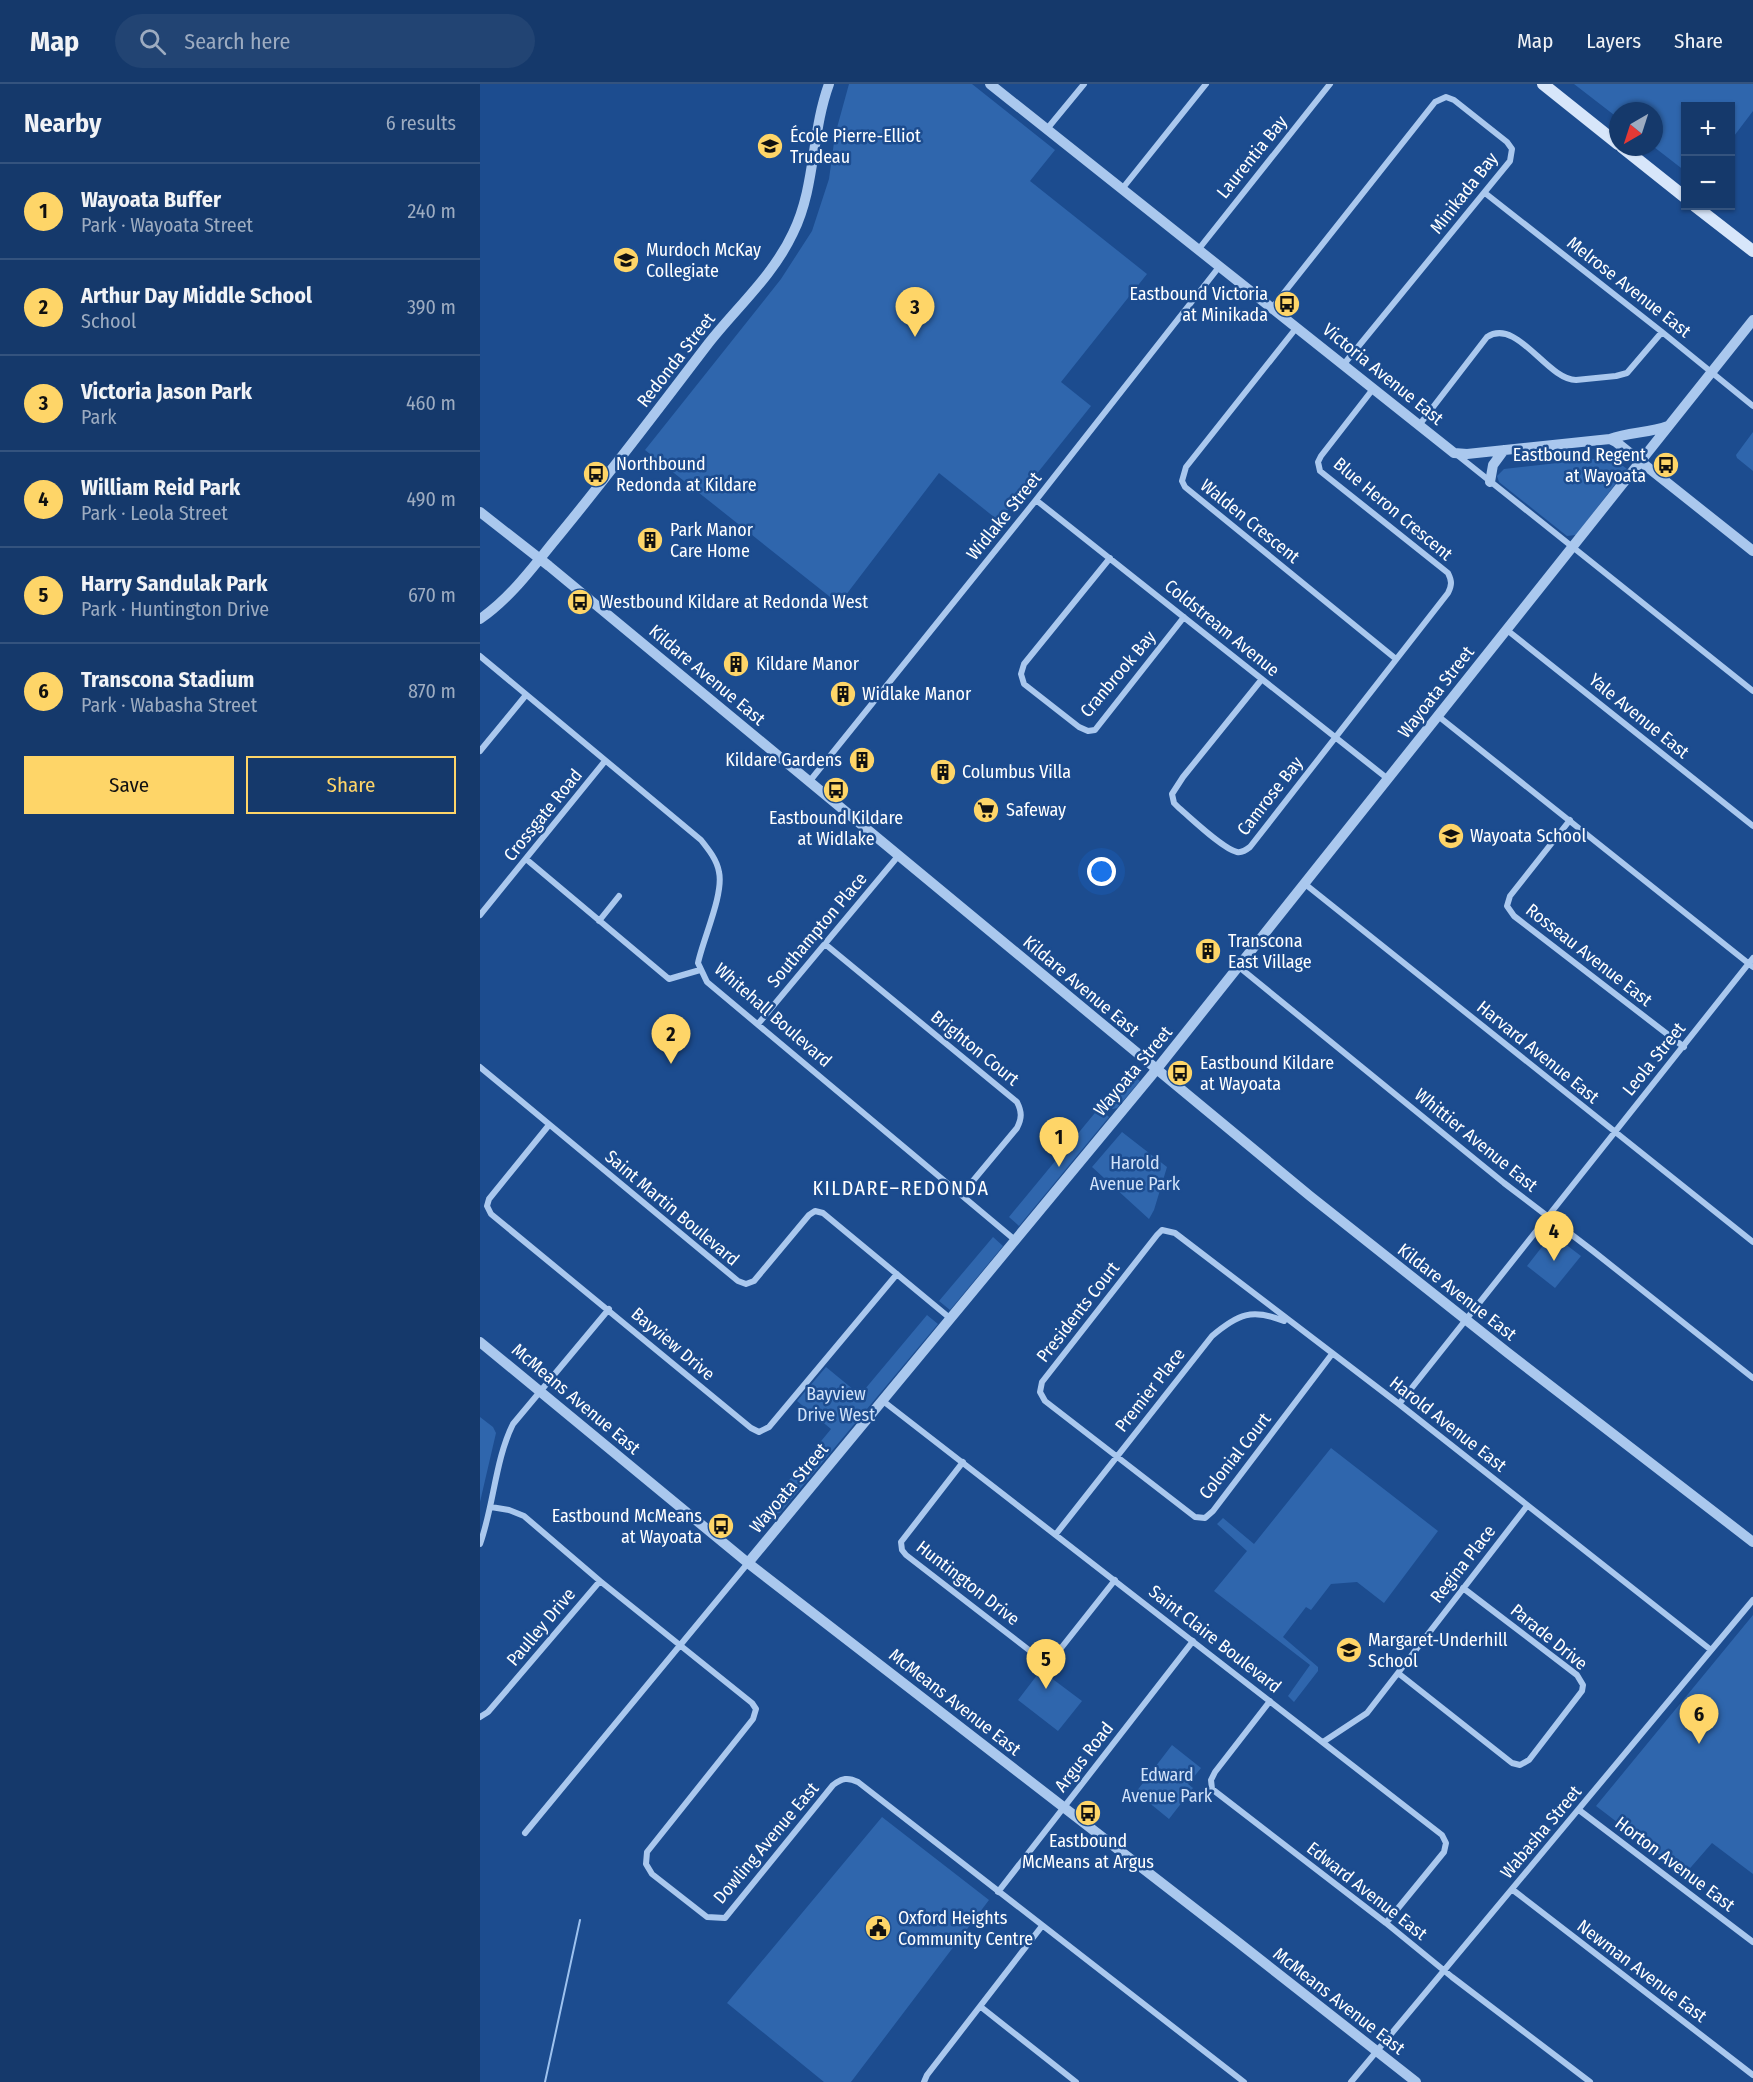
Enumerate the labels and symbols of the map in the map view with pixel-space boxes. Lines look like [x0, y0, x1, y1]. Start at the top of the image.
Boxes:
north arrow [1609, 102, 1663, 156]
street label: Laurentia Bay [1212, 111, 1292, 203]
place label: École Pierre-Elliot Trudeau [790, 124, 921, 168]
school or university icon: École Pierre-Elliot Trudeau [755, 131, 785, 161]
street label: Minikada Bay [1425, 148, 1503, 238]
street label: Melrose Avenue East [1563, 232, 1695, 342]
place label: Murdoch McKay Collegiate [646, 239, 761, 282]
school or university icon: Murdoch McKay Collegiate [611, 245, 641, 275]
place label: Eastbound Victoria at Minikada [1130, 283, 1268, 326]
pin: 3 [896, 288, 934, 337]
bus stop icon: Eastbound Victoria at Minikada [1272, 289, 1302, 319]
street label: Redonda Street [632, 308, 720, 412]
street label: Victoria Avenue East [1318, 319, 1448, 430]
place label: Eastbound Regent at Wayoata [1513, 444, 1646, 487]
bus stop icon: Eastbound Regent at Wayoata [1651, 450, 1681, 480]
place label: Northbound Redonda at Kildare [616, 453, 757, 496]
street label: Blue Heron Crescent [1329, 453, 1457, 565]
bus stop icon: Northbound Redonda at Kildare [581, 459, 611, 489]
street label: Widlake Street [962, 468, 1046, 564]
street label: Walden Crescent [1196, 474, 1304, 568]
place label: Park Manor Care Home [670, 519, 754, 562]
building icon: Park Manor Care Home [635, 525, 665, 555]
street label: Coldstream Avenue [1160, 575, 1284, 681]
bus stop icon: Westbound Kildare at Redonda West [565, 587, 595, 617]
place label: Westbound Kildare at Redonda West [600, 591, 868, 613]
street label: Kildare Avenue East [644, 620, 770, 730]
street label: Cranbrook Bay [1075, 626, 1161, 722]
street label: Wayoata Street [1393, 642, 1479, 742]
building icon: Kildare Manor [721, 649, 751, 679]
place label: Kildare Manor [756, 653, 860, 675]
street label: Yale Avenue East [1584, 669, 1694, 763]
building icon: Widlake Manor [828, 679, 858, 709]
place label: Widlake Manor [862, 683, 972, 705]
building icon: Kildare Gardens [847, 745, 877, 775]
place label: Kildare Gardens [725, 749, 842, 771]
street label: Camrose Bay [1232, 752, 1308, 840]
building icon: Columbus Villa [928, 757, 958, 787]
place label: Columbus Villa [962, 761, 1071, 783]
street label: Crossgate Road [499, 764, 587, 866]
bus stop icon: Eastbound Kildare at Widlake [821, 775, 851, 805]
supermarket icon: Safeway [971, 795, 1001, 825]
place label: Safeway [1006, 799, 1066, 821]
place label: Eastbound Kildare at Widlake [769, 807, 903, 850]
school or university icon: Wayoata School [1436, 821, 1466, 851]
place label: Wayoata School [1470, 825, 1586, 847]
your location [1087, 857, 1116, 886]
street label: Southampton Place [763, 868, 872, 992]
street label: Rosseau Avenue East [1521, 899, 1657, 1011]
place label: Transcona East Village [1228, 930, 1312, 973]
street label: Kildare Avenue East [1018, 931, 1144, 1041]
building icon: Transcona East Village [1193, 936, 1223, 966]
street label: Whitehall Boulevard [710, 958, 836, 1072]
street label: Harvard Avenue East [1472, 996, 1604, 1108]
street label: Brighton Court [926, 1006, 1024, 1090]
pin: 2 [652, 1014, 690, 1064]
street label: Leola Street [1618, 1018, 1690, 1100]
street label: Wayoata Street [1089, 1021, 1177, 1120]
place label: Eastbound Kildare at Wayoata [1200, 1052, 1334, 1095]
bus stop icon: Eastbound Kildare at Wayoata [1165, 1058, 1195, 1088]
street label: Whittier Avenue East [1410, 1084, 1542, 1196]
pin: 1 [1040, 1118, 1078, 1167]
street label: Saint Martin Boulevard [601, 1146, 743, 1270]
park label: Harold Avenue Park [1090, 1152, 1181, 1195]
district label: KILDARE–REDONDA [812, 1176, 990, 1200]
pin: 4 [1534, 1212, 1574, 1261]
street label: Kildare Avenue East [1393, 1239, 1521, 1345]
street label: Presidents Court [1032, 1257, 1124, 1367]
street label: Bayview Drive [627, 1303, 719, 1385]
street label: McMeans Avenue East [507, 1339, 645, 1459]
street label: Premier Place [1110, 1344, 1190, 1436]
street label: Harold Avenue East [1385, 1372, 1511, 1477]
park label: Bayview Drive West [797, 1383, 875, 1426]
street label: Colonial Court [1194, 1408, 1276, 1504]
street label: Wayoata Street [745, 1438, 833, 1537]
place label: Eastbound McMeans at Wayoata [552, 1505, 702, 1548]
bus stop icon: Eastbound McMeans at Wayoata [706, 1511, 736, 1541]
street label: Regina Place [1426, 1521, 1500, 1607]
street label: Huntington Drive [912, 1536, 1024, 1630]
street label: Saint Claire Boulevard [1144, 1580, 1286, 1698]
street label: Paulley Drive [502, 1583, 580, 1671]
street label: Parade Drive [1506, 1599, 1592, 1675]
place label: Margaret-Underhill School [1368, 1629, 1508, 1672]
school or university icon: Margaret-Underhill School [1334, 1635, 1364, 1665]
pin: 5 [1026, 1640, 1066, 1689]
street label: McMeans Avenue East [885, 1644, 1025, 1760]
pin: 6 [1680, 1694, 1718, 1744]
street label: Argus Road [1050, 1718, 1118, 1796]
park label: Edward Avenue Park [1122, 1764, 1213, 1807]
street label: Dowling Avenue East [709, 1778, 823, 1908]
street label: Wabasha Street [1496, 1781, 1586, 1883]
bus stop icon: Eastbound McMeans at Argus [1073, 1798, 1103, 1828]
street label: Horton Avenue East [1611, 1812, 1739, 1916]
place label: Eastbound McMeans at Argus [1022, 1830, 1154, 1873]
street label: Edward Avenue East [1302, 1837, 1432, 1945]
place label: Oxford Heights Community Centre [898, 1907, 1033, 1950]
public building icon: Oxford Heights Community Centre [863, 1913, 893, 1943]
street label: Newman Avenue East [1573, 1915, 1711, 2027]
street label: McMeans Avenue East [1269, 1943, 1409, 2059]

